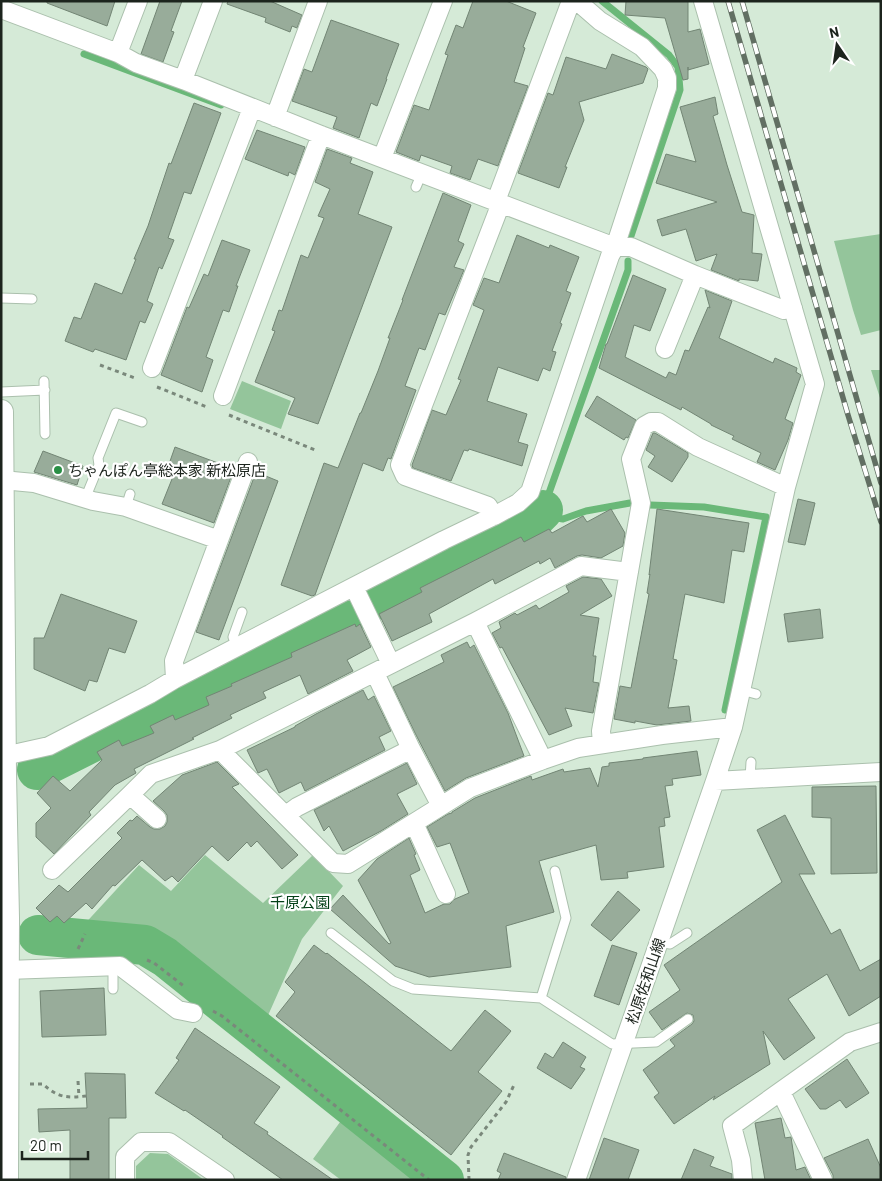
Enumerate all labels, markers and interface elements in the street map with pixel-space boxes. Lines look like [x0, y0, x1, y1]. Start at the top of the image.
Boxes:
north arrow [812, 20, 862, 70]
text: N [828, 23, 840, 41]
place label: ちゃんぽん亭総本家 新松原店 [68, 461, 266, 479]
marker: ちゃんぽん亭総本家 新松原店 [52, 464, 64, 476]
park label: 千原公園 [270, 893, 330, 911]
street label: 松原佐和山線 [622, 936, 668, 1026]
scale bar [22, 1128, 89, 1160]
text: 20 m [30, 1136, 62, 1154]

